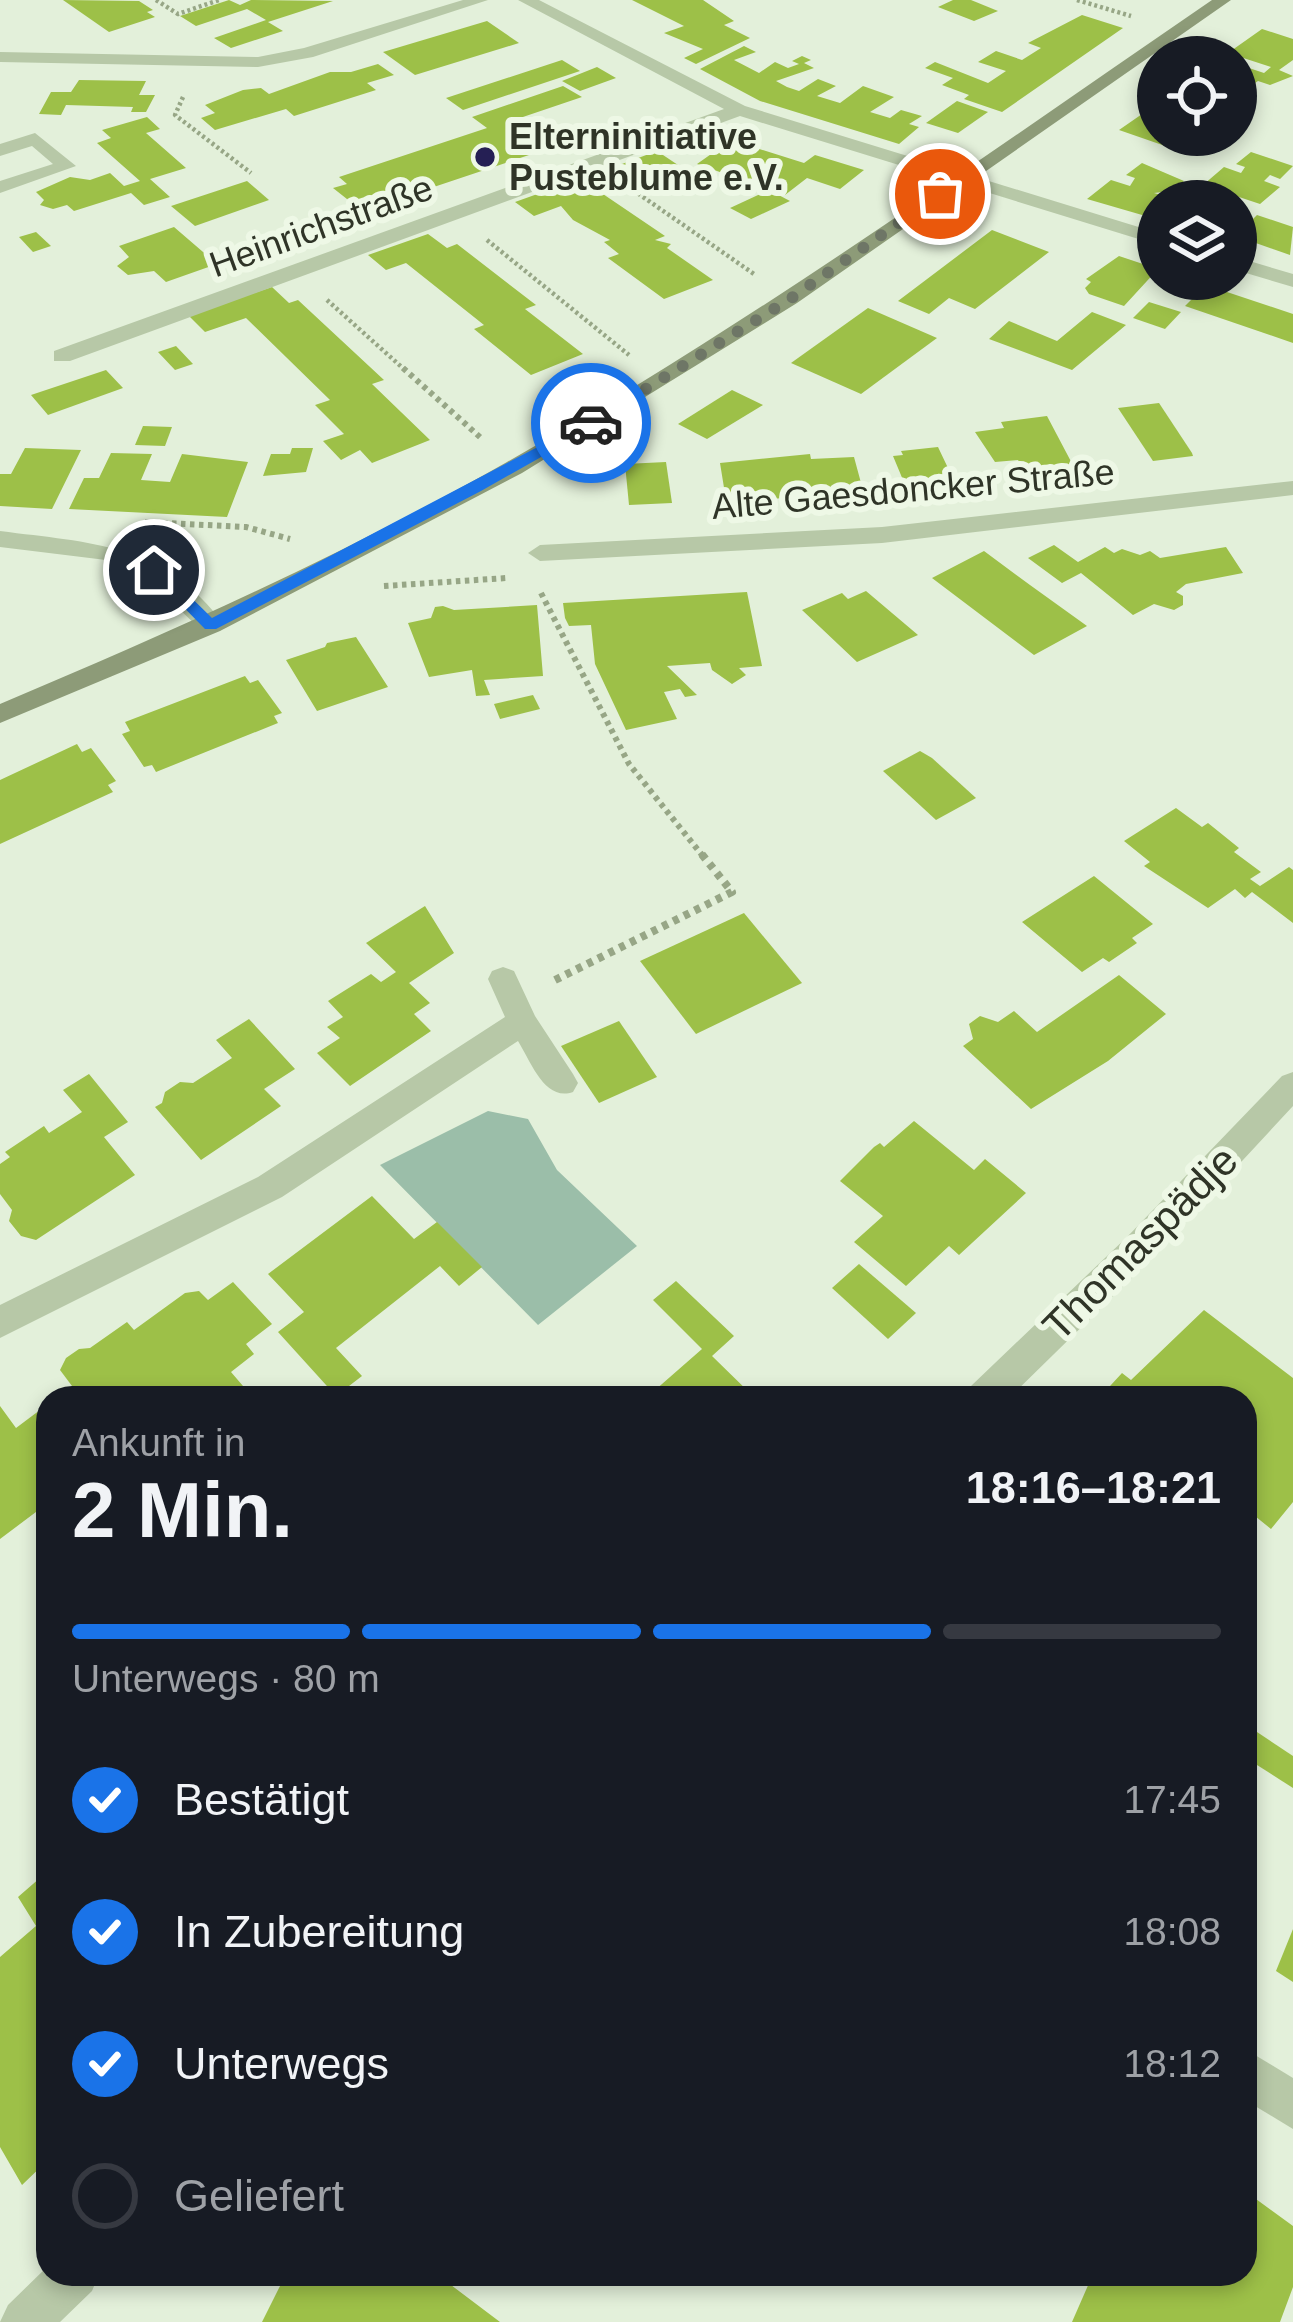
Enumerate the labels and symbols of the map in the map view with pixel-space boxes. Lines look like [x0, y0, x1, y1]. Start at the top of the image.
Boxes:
place label: Elterninitiative Pusteblume e.V. [509, 116, 784, 198]
pin [889, 143, 991, 245]
marker: Elterninitiative Pusteblume e.V. [472, 144, 498, 170]
street label: Heinrichstraße [204, 167, 438, 285]
courier [531, 363, 651, 483]
street label: Alte Gaesdoncker Straße [710, 451, 1116, 527]
pin [103, 519, 205, 621]
street label: Thomaspädje [1033, 1136, 1247, 1350]

